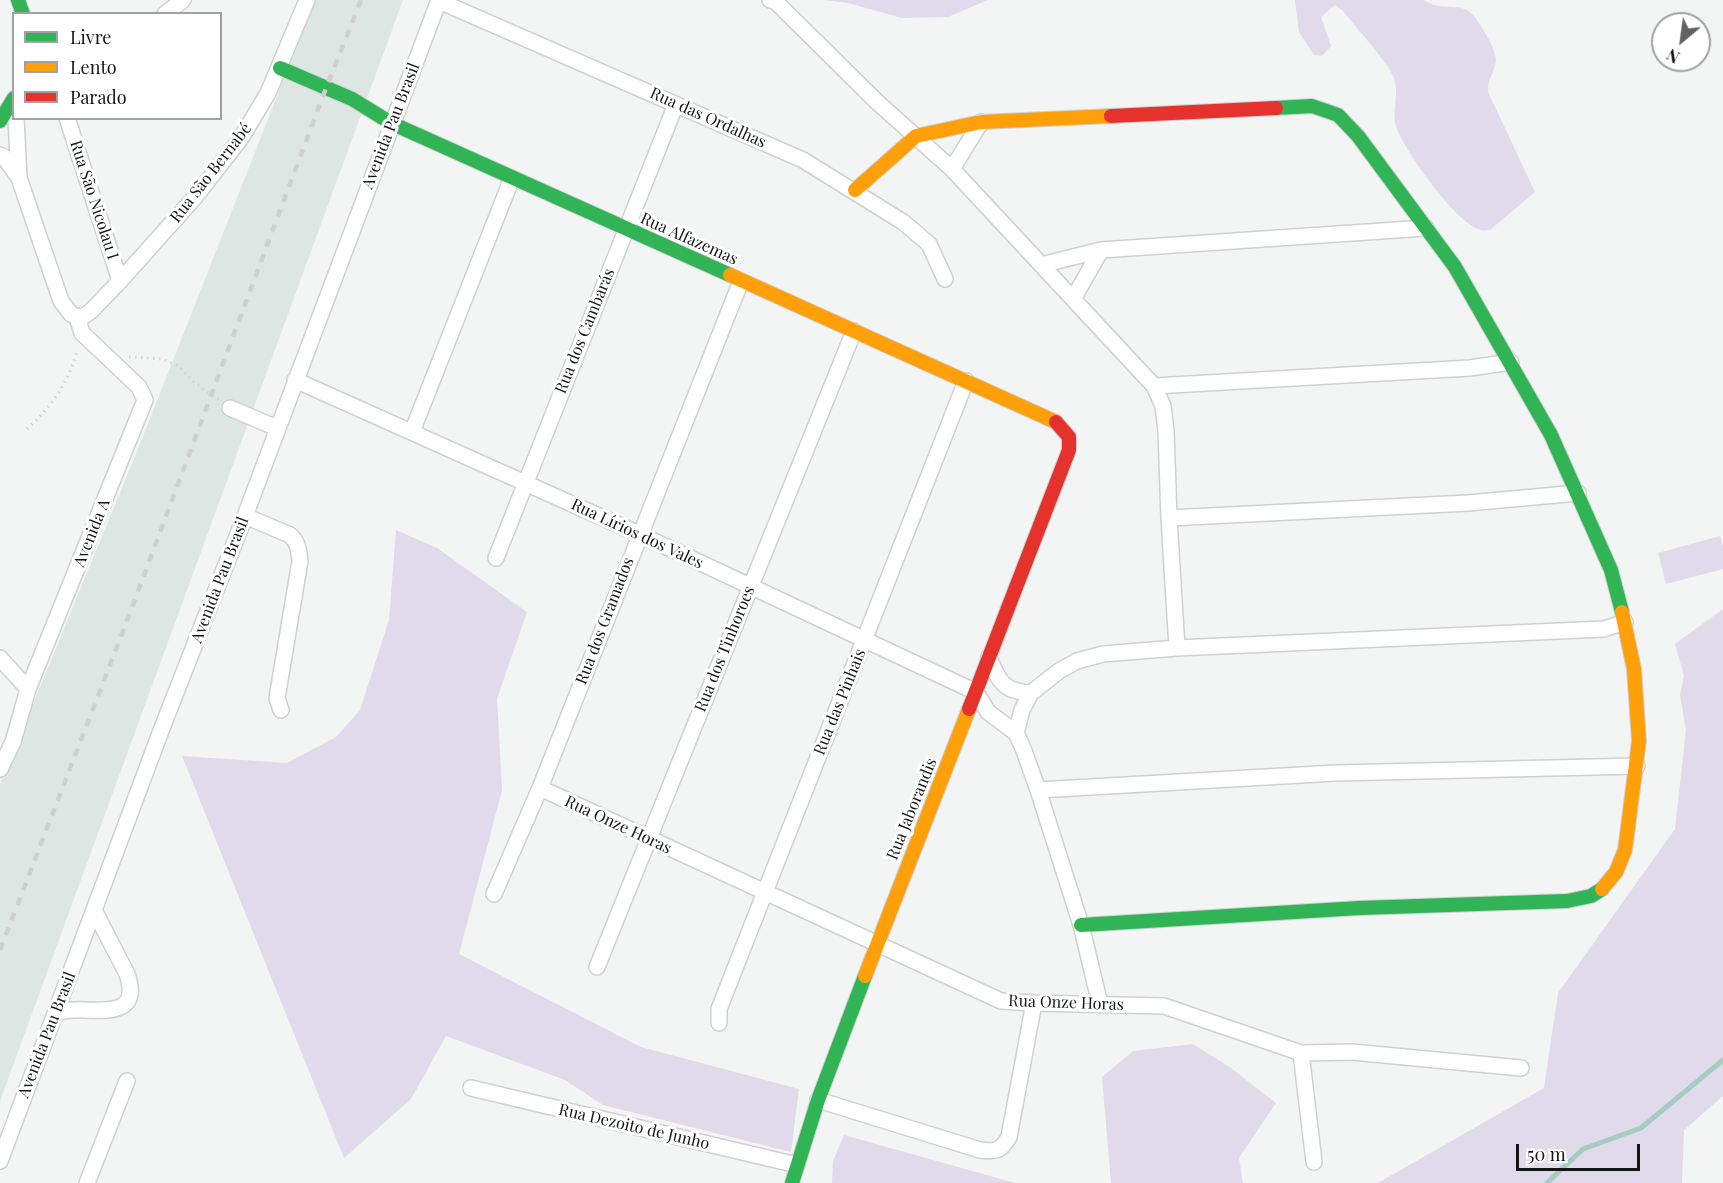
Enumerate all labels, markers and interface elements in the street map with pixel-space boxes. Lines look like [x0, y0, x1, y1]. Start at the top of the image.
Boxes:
legend [12, 12, 222, 120]
north arrow [1651, 12, 1711, 72]
text: Livre [70, 25, 111, 49]
text: N [1663, 44, 1683, 68]
text: Lento [70, 55, 117, 79]
street label: Avenida Pau Brasil [358, 60, 424, 192]
street label: Rua das Ordalhas [647, 84, 769, 152]
text: Parado [70, 85, 127, 109]
street label: Rua São Bernabé [166, 120, 256, 226]
street label: Rua São Nicolau I [66, 138, 122, 262]
street label: Rua Alfazemas [637, 209, 741, 269]
street label: Rua dos Cambarás [551, 266, 619, 396]
street label: Rua Lírios dos Vales [568, 495, 706, 573]
street label: Avenida A [70, 496, 114, 570]
street label: Avenida Pau Brasil [187, 514, 253, 646]
street label: Rua dos Gramados [572, 555, 638, 687]
street label: Rua dos Tinhoroes [691, 583, 759, 715]
street label: Rua das Pinhais [810, 646, 870, 758]
street label: Rua Jaborandis [883, 755, 941, 863]
street label: Rua Onze Horas [562, 792, 674, 858]
street label: Avenida Pau Brasil [14, 969, 80, 1101]
street label: Rua Onze Horas [1008, 991, 1124, 1015]
street label: Rua Dezoito de Junho [557, 1100, 711, 1154]
scale bar [1519, 1132, 1644, 1170]
text: 50 m [1527, 1142, 1566, 1166]

